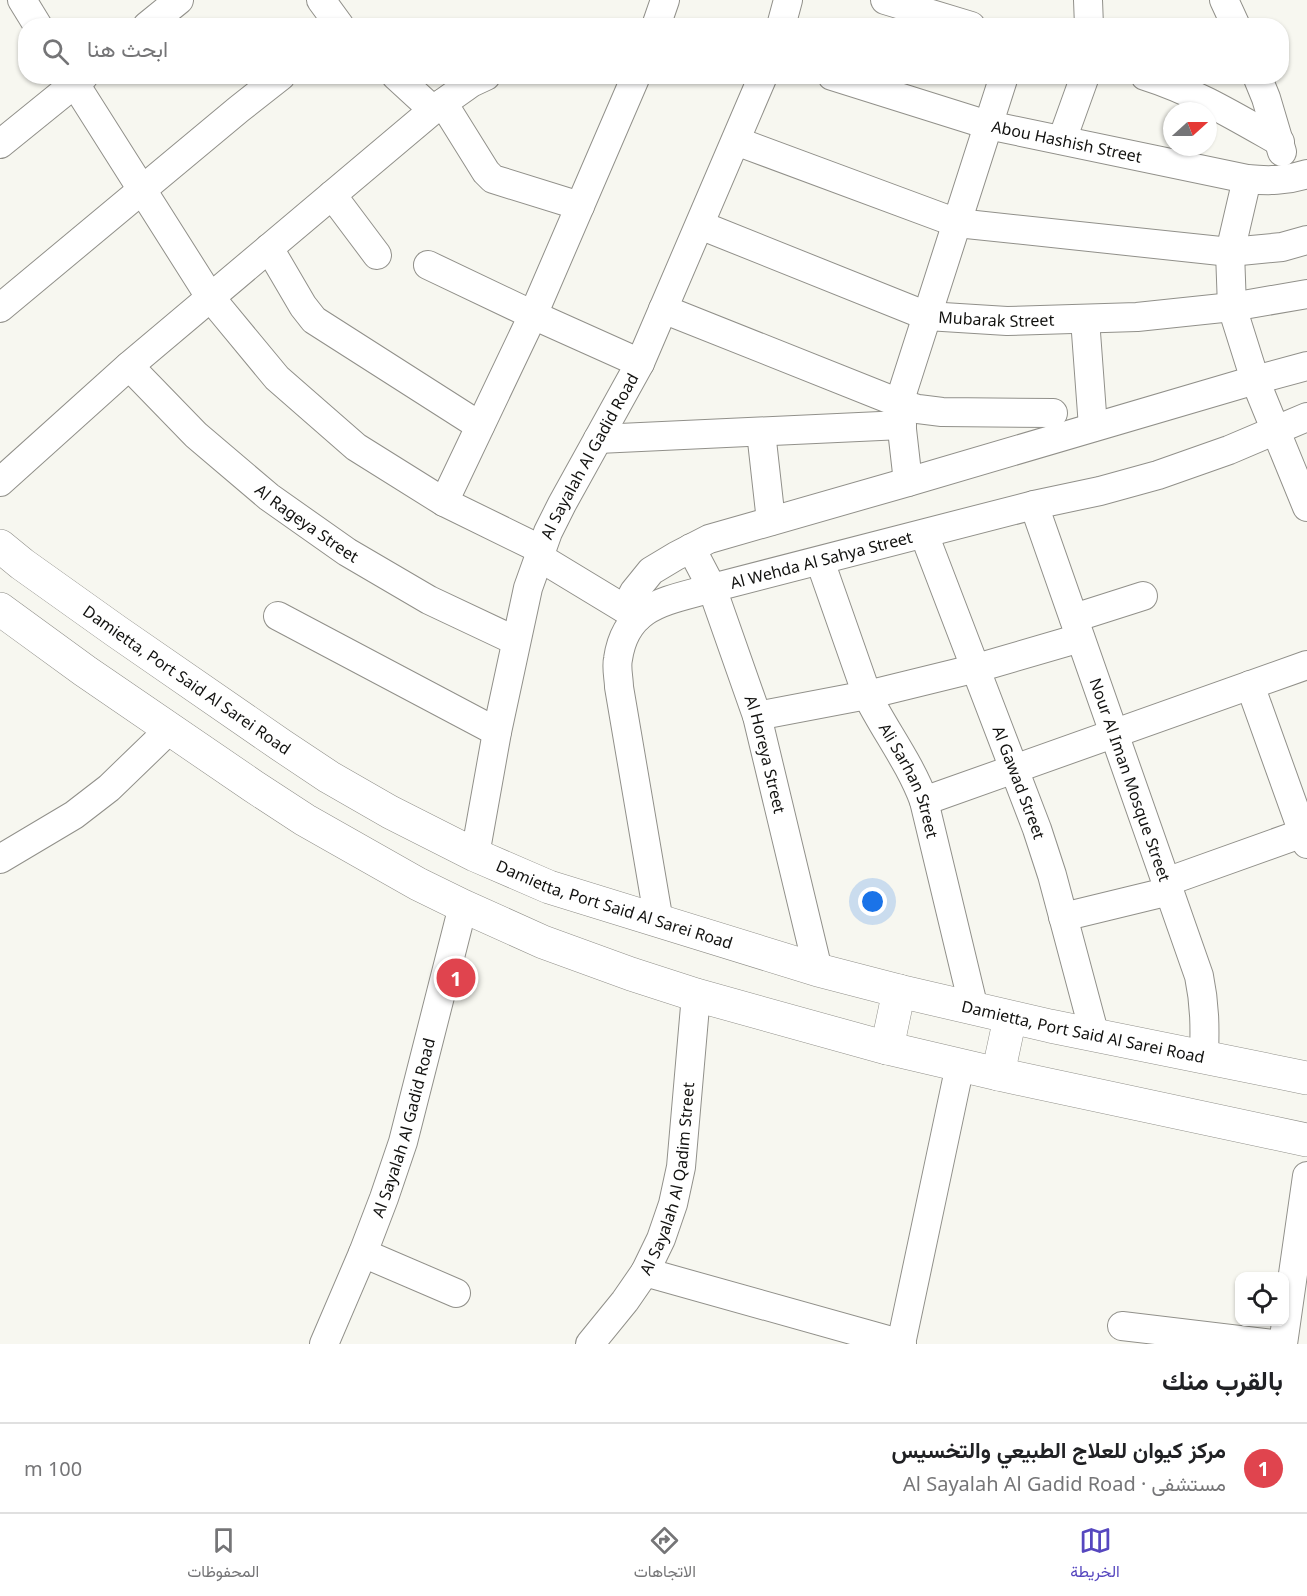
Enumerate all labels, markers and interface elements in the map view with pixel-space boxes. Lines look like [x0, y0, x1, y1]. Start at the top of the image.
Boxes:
search box [18, 18, 1289, 84]
text: ابحث هنا [87, 33, 168, 63]
icon: search [39, 35, 72, 68]
north arrow [1163, 102, 1217, 156]
street label: Abou Hashish Street [990, 115, 1144, 168]
street label: Mubarak Street [938, 306, 1055, 332]
street label: Al Sayalah Al Gadid Road [535, 369, 643, 542]
street label: Al Rageya Street [250, 479, 363, 567]
street label: Al Wehda Al Sahya Street [728, 526, 915, 594]
street label: Damietta, Port Said Al Sarei Road [79, 600, 295, 760]
street label: Nour Al Iman Mosque Street [1084, 675, 1176, 884]
street label: Al Horeya Street [740, 692, 791, 816]
street label: Ali Sarhan Street [874, 719, 944, 841]
street label: Al Gawad Street [988, 723, 1051, 842]
street label: Damietta, Port Said Al Sarei Road [493, 855, 735, 954]
your location [858, 887, 887, 916]
pin: 1 [436, 956, 476, 1000]
street label: Damietta, Port Said Al Sarei Road [959, 995, 1207, 1068]
street label: Al Sayalah Al Gadid Road [367, 1035, 440, 1221]
street label: Al Sayalah Al Qadim Street [634, 1081, 699, 1279]
map controls [1235, 1272, 1289, 1326]
button: locate [1235, 1272, 1289, 1326]
text: بالقرب منك [1162, 1362, 1283, 1398]
text: مركز كيوان للعلاج الطبيعي والتخسيس [892, 1434, 1226, 1464]
text: 100 m [24, 1455, 82, 1482]
text: 1 [1258, 1455, 1269, 1482]
text: مستشفى · Al Sayalah Al Gadid Road [903, 1470, 1226, 1497]
tab: المحفوظات [187, 1524, 259, 1586]
tab: الاتجاهات [634, 1524, 696, 1586]
tab: الخريطة [1070, 1524, 1120, 1586]

